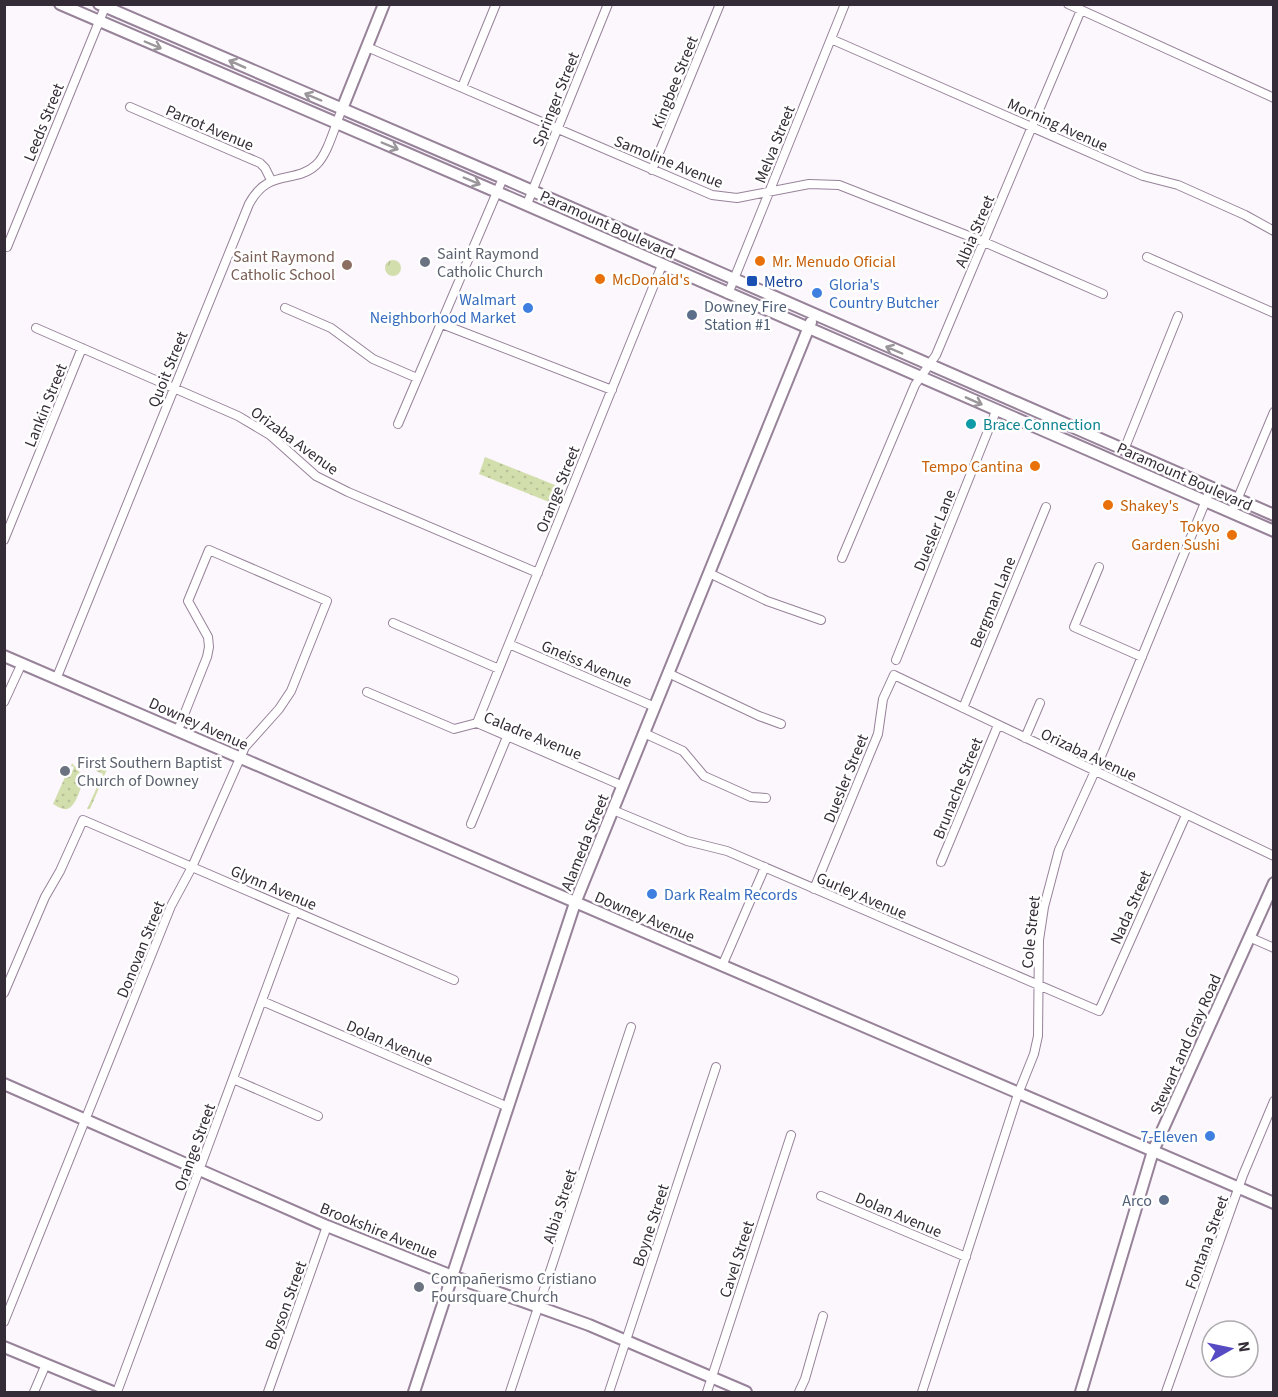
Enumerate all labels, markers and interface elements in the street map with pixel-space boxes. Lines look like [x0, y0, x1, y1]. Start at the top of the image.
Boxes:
street label: Kingbee Street [646, 32, 704, 132]
one-way arrow [143, 40, 161, 51]
street label: Springer Street [527, 48, 585, 150]
one-way arrow [228, 57, 246, 69]
street label: Leeds Street [18, 80, 70, 165]
one-way arrow [305, 91, 323, 102]
street label: Morning Avenue [1004, 93, 1111, 157]
street label: Parrot Avenue [162, 99, 257, 156]
street label: Melva Street [749, 102, 801, 187]
street label: Samoline Avenue [611, 130, 726, 194]
one-way arrow [380, 141, 398, 152]
one-way arrow [463, 176, 481, 187]
street label: Paramount Boulevard [536, 185, 679, 265]
street label: Albia Street [950, 191, 1000, 271]
place label: Saint Raymond Catholic Church [437, 243, 543, 283]
place label: Saint Raymond Catholic School [231, 246, 335, 286]
place label: Mr. Menudo Oficial [772, 251, 896, 273]
marker: Mr. Menudo Oficial [753, 254, 767, 268]
marker: Saint Raymond Catholic Church [418, 255, 432, 269]
marker: Saint Raymond Catholic School [340, 258, 354, 272]
place label: McDonald's [612, 269, 690, 291]
place label: Metro [764, 271, 803, 293]
marker: McDonald's [593, 272, 607, 286]
marker: Metro [745, 274, 759, 288]
place label: Gloria's Country Butcher [829, 274, 940, 314]
marker: Gloria's Country Butcher [810, 286, 824, 300]
place label: Walmart Neighborhood Market [370, 289, 517, 329]
place label: Downey Fire Station #1 [704, 296, 787, 336]
marker: Walmart Neighborhood Market [521, 301, 535, 315]
marker: Downey Fire Station #1 [685, 308, 699, 322]
street label: Quoit Street [143, 327, 193, 411]
one-way arrow [886, 344, 904, 355]
street label: Lankin Street [19, 360, 73, 451]
one-way arrow [965, 396, 983, 407]
street label: Orizaba Avenue [246, 401, 343, 480]
place label: Brace Connection [983, 414, 1101, 436]
marker: Brace Connection [964, 417, 978, 431]
street label: Paramount Boulevard [1113, 437, 1256, 517]
street label: Orange Street [531, 442, 586, 536]
place label: Tempo Cantina [921, 456, 1023, 478]
marker: Tempo Cantina [1028, 459, 1042, 473]
street label: Duesler Lane [909, 486, 961, 575]
place label: Shakey's [1120, 495, 1179, 517]
marker: Shakey's [1101, 498, 1115, 512]
place label: Tokyo Garden Sushi [1131, 516, 1220, 556]
marker: Tokyo Garden Sushi [1225, 528, 1239, 542]
street label: Bergman Lane [965, 553, 1021, 651]
street label: Gneiss Avenue [538, 635, 635, 693]
street label: Downey Avenue [145, 692, 252, 756]
street label: Caladre Avenue [480, 706, 585, 766]
street label: Orizaba Avenue [1037, 723, 1140, 787]
street label: Duesler Street [818, 730, 874, 826]
street label: Brunache Street [928, 734, 989, 842]
place label: First Southern Baptist Church of Downey [77, 752, 223, 792]
marker: First Southern Baptist Church of Downey [58, 764, 72, 778]
street label: Alameda Street [556, 790, 615, 894]
street label: Glynn Avenue [227, 860, 320, 916]
street label: Nada Street [1105, 866, 1157, 948]
street label: Gurley Avenue [813, 867, 910, 925]
place label: Dark Realm Records [664, 884, 798, 906]
street label: Downey Avenue [591, 886, 698, 948]
marker: Dark Realm Records [645, 887, 659, 901]
street label: Cole Street [1016, 894, 1046, 970]
street label: Donovan Street [111, 897, 171, 1001]
street label: Stewart and Gray Road [1145, 971, 1227, 1118]
street label: Dolan Avenue [343, 1015, 436, 1071]
street label: Orange Street [169, 1100, 221, 1194]
place label: 7-Eleven [1140, 1126, 1198, 1148]
marker: 7-Eleven [1203, 1129, 1217, 1143]
street label: Albia Street [538, 1166, 582, 1246]
street label: Boyne Street [627, 1181, 675, 1269]
street label: Dolan Avenue [852, 1187, 945, 1243]
place label: Arco [1122, 1190, 1152, 1212]
street label: Fontana Street [1180, 1192, 1234, 1292]
marker: Arco [1157, 1193, 1171, 1207]
street label: Brookshire Avenue [316, 1197, 441, 1265]
street label: Cavel Street [714, 1217, 760, 1301]
street label: Boyson Street [260, 1257, 312, 1353]
place label: Compañerismo Cristiano Foursquare Church [431, 1268, 597, 1308]
marker: Compañerismo Cristiano Foursquare Church [412, 1280, 426, 1294]
north arrow [1200, 1319, 1260, 1379]
text: N [1232, 1340, 1256, 1354]

